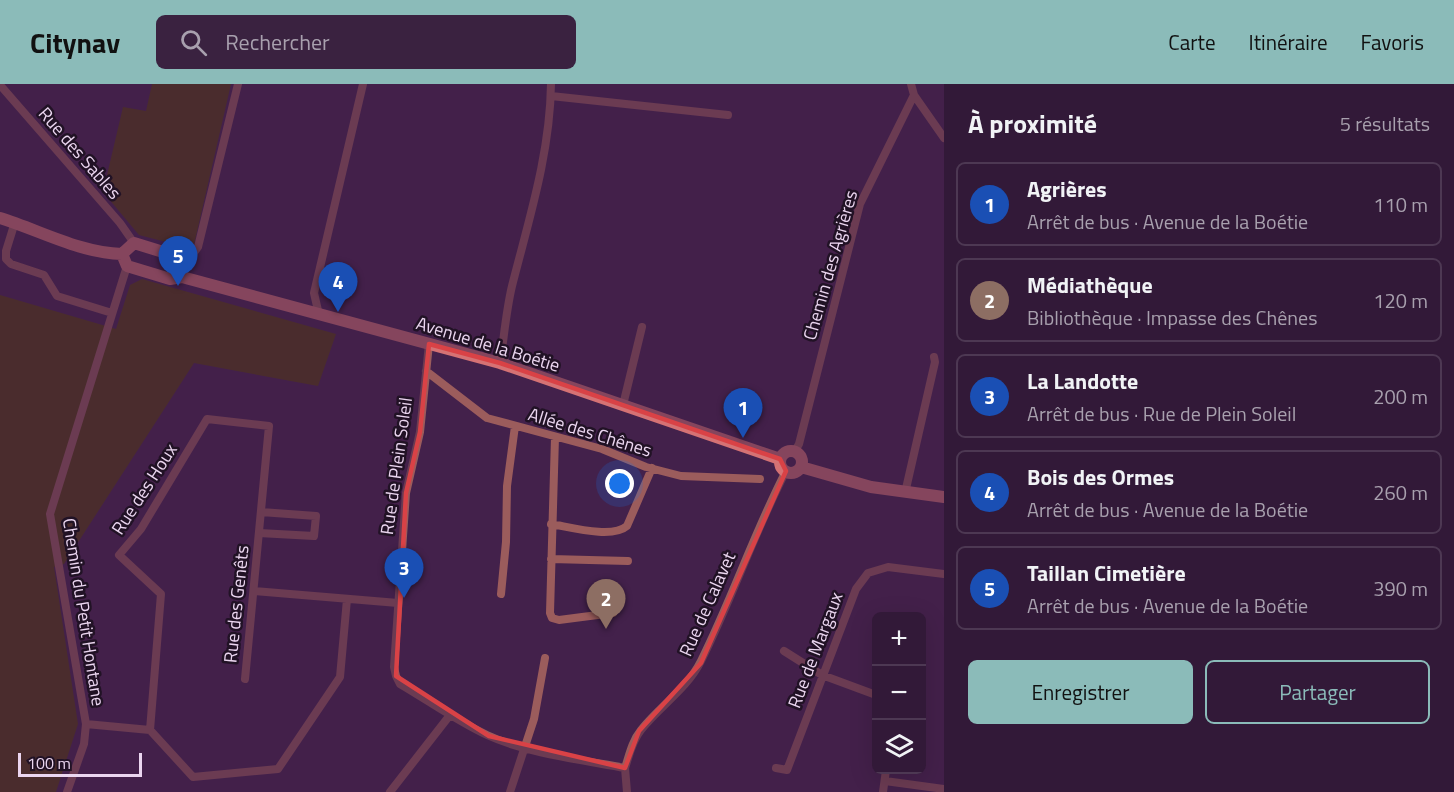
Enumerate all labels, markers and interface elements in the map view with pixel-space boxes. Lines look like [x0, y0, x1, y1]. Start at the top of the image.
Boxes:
search box [156, 15, 576, 69]
text: Citynav [30, 21, 120, 64]
text: Rechercher [225, 25, 330, 59]
icon: search [177, 26, 210, 59]
text: Carte [1168, 26, 1216, 58]
text: Itinéraire [1249, 26, 1328, 58]
text: Favoris [1361, 26, 1424, 58]
street label: Rue des Sables [32, 101, 128, 205]
text: À proximité [968, 104, 1097, 143]
text: 5 résultats [1340, 108, 1430, 139]
text: Agrières [1027, 172, 1107, 206]
street label: Chemin des Agrières [796, 187, 864, 343]
text: 1 [984, 189, 995, 220]
text: 110 m [1373, 189, 1428, 220]
text: Arrêt de bus · Avenue de la Boétie [1027, 206, 1308, 237]
pin: 5 [158, 236, 198, 286]
pin: 4 [318, 262, 358, 312]
text: Médiathèque [1027, 268, 1153, 302]
text: 2 [984, 285, 995, 316]
text: 120 m [1373, 285, 1428, 316]
text: Bibliothèque · Impasse des Chênes [1027, 302, 1317, 333]
street label: Avenue de la Boétie [413, 309, 563, 379]
text: La Landotte [1027, 364, 1138, 398]
text: 3 [984, 381, 995, 412]
text: 200 m [1373, 381, 1428, 412]
pin: 1 [724, 388, 762, 438]
street label: Rue de Plein Soleil [373, 396, 419, 536]
text: Arrêt de bus · Rue de Plein Soleil [1027, 398, 1296, 429]
street label: Allée des Chênes [525, 400, 655, 464]
street label: Rue des Houx [104, 438, 184, 540]
text: Bois des Ormes [1027, 460, 1174, 494]
your location [605, 469, 634, 498]
text: 4 [984, 477, 995, 508]
text: 260 m [1373, 477, 1428, 508]
text: Arrêt de bus · Avenue de la Boétie [1027, 494, 1308, 525]
street label: Chemin du Petit Hontane [56, 516, 112, 708]
street label: Rue des Genêts [216, 544, 256, 664]
street label: Rue de Calavet [672, 547, 742, 661]
pin: 3 [384, 548, 424, 598]
text: Taillan Cimetière [1027, 556, 1186, 590]
text: 5 [984, 573, 995, 604]
text: 390 m [1373, 573, 1428, 604]
pin: 2 [586, 580, 626, 629]
street label: Rue de Margaux [780, 588, 850, 712]
text: Arrêt de bus · Avenue de la Boétie [1027, 590, 1308, 621]
map controls [872, 612, 926, 774]
button: + [872, 612, 926, 666]
button: Enregistrer [968, 660, 1193, 724]
button: Partager [1205, 660, 1430, 724]
button: − [872, 666, 926, 720]
button: layers [872, 720, 926, 774]
scale bar [18, 750, 142, 778]
text: 100 m [27, 751, 71, 775]

